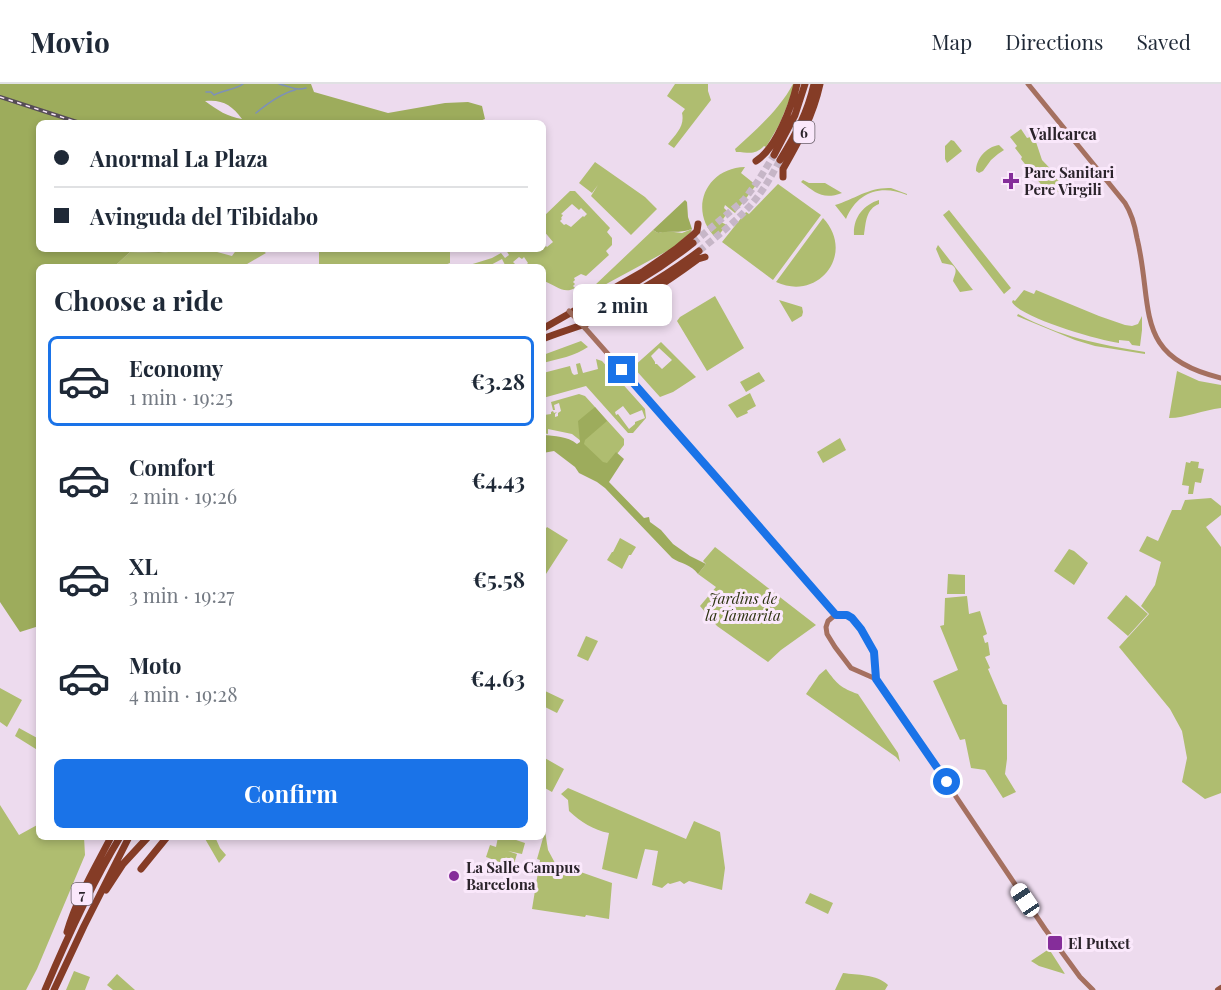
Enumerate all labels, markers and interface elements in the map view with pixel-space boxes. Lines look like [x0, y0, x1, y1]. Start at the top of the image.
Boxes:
text: Movio [30, 23, 110, 60]
text: Map [931, 27, 972, 55]
text: Directions [1005, 27, 1103, 55]
text: Saved [1136, 27, 1191, 55]
road number: 6 [794, 121, 814, 143]
district label: Vallcarca [1028, 123, 1097, 144]
text: Anormal La Plaza [90, 143, 268, 173]
place label: Parc Sanitari Pere Virgili [1024, 162, 1114, 199]
marker: Parc Sanitari Pere Virgili [1002, 172, 1020, 190]
text: Avinguda del Tibidabo [90, 201, 318, 231]
text: Choose a ride [54, 282, 223, 318]
callout: 2 min [572, 283, 672, 325]
text: 2 min [597, 291, 648, 318]
text: Economy [129, 353, 223, 383]
icon: car [57, 354, 111, 408]
route end [608, 356, 635, 383]
text: €3.28 [471, 366, 525, 396]
text: 1 min · 19:25 [129, 383, 233, 410]
text: Comfort [129, 452, 215, 482]
icon: car [57, 453, 111, 507]
text: €4.43 [471, 465, 525, 495]
text: 2 min · 19:26 [129, 482, 237, 509]
text: XL [129, 551, 158, 581]
icon: car [57, 552, 111, 606]
text: €5.58 [473, 564, 525, 594]
text: 3 min · 19:27 [129, 581, 234, 608]
park label: Jardins de la Tamarita [705, 588, 781, 625]
text: Moto [129, 650, 182, 680]
icon: car [57, 651, 111, 705]
text: €4.63 [470, 663, 525, 693]
text: 4 min · 19:28 [129, 680, 238, 707]
button: Confirm [54, 759, 528, 828]
route start [933, 768, 960, 795]
place label: La Salle Campus Barcelona [466, 857, 580, 894]
marker: La Salle Campus Barcelona [447, 869, 461, 883]
car [1007, 880, 1043, 920]
road number: 7 [72, 883, 92, 905]
place label: El Putxet [1068, 933, 1131, 953]
marker: El Putxet [1046, 934, 1064, 952]

